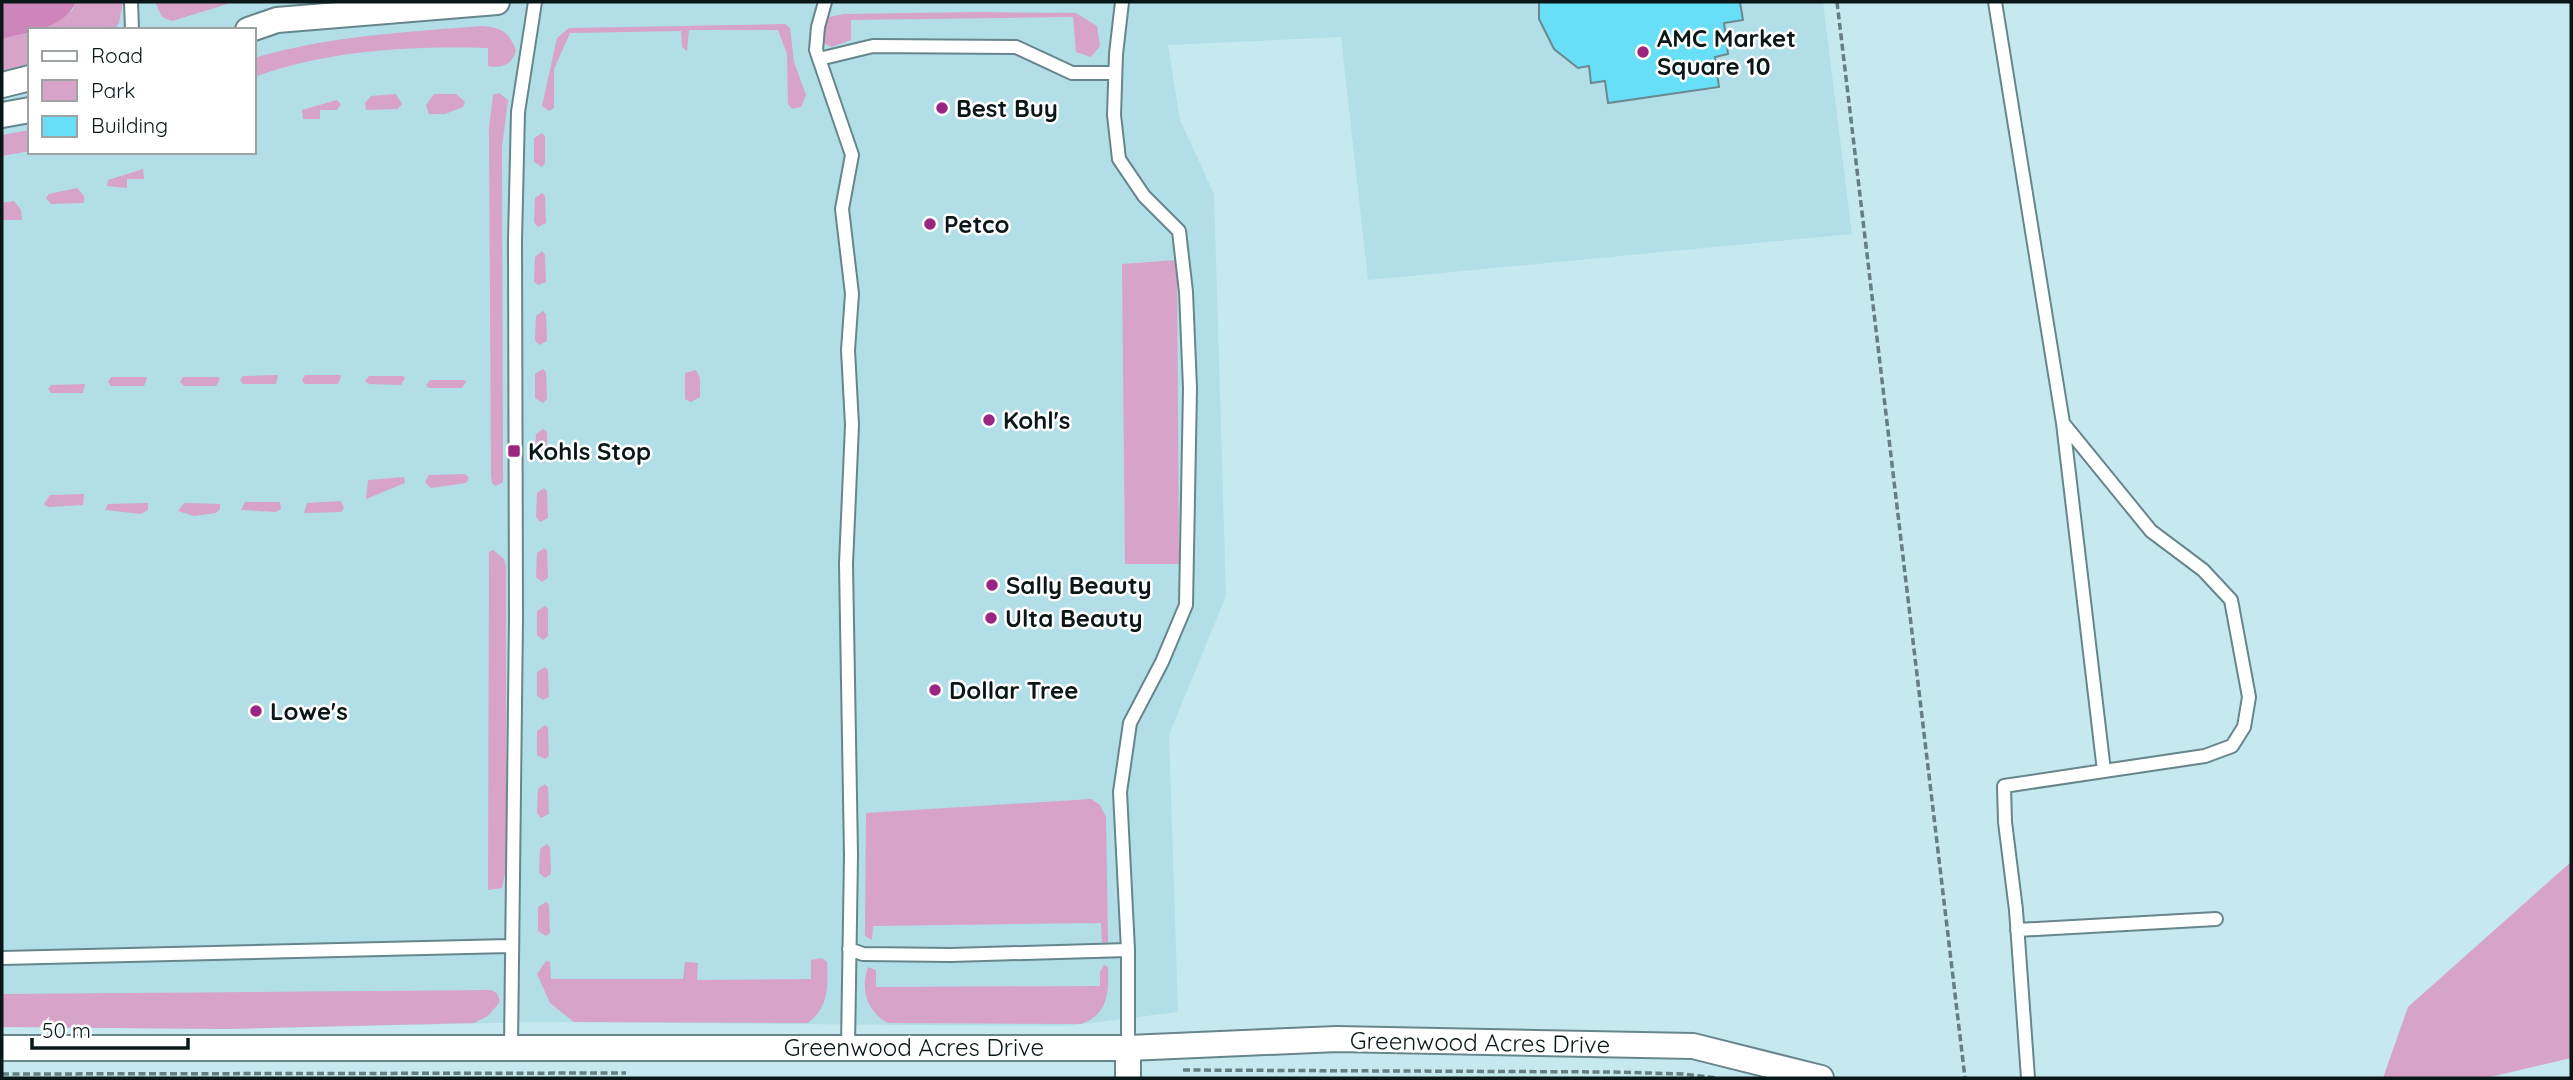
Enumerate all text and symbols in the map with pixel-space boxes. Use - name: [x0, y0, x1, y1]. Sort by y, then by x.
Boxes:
- place label: AMC Market Square 10: [1657, 23, 1796, 81]
- legend: [28, 28, 256, 154]
- text: Road: [91, 42, 143, 68]
- marker: AMC Market Square 10: [1635, 44, 1651, 60]
- text: Park: [91, 77, 135, 103]
- place label: Best Buy: [956, 93, 1058, 123]
- marker: Best Buy: [934, 100, 950, 116]
- text: Building: [91, 112, 168, 138]
- place label: Petco: [944, 209, 1010, 239]
- marker: Petco: [922, 216, 938, 232]
- place label: Kohl's: [1003, 405, 1070, 435]
- marker: Kohl's: [981, 412, 997, 428]
- place label: Kohls Stop: [528, 436, 651, 466]
- marker: Kohls Stop: [506, 443, 522, 459]
- place label: Sally Beauty: [1006, 570, 1152, 600]
- marker: Sally Beauty: [984, 577, 1000, 593]
- place label: Ulta Beauty: [1005, 603, 1143, 633]
- marker: Ulta Beauty: [983, 610, 999, 626]
- place label: Dollar Tree: [949, 675, 1078, 705]
- marker: Dollar Tree: [927, 682, 943, 698]
- place label: Lowe's: [270, 696, 348, 726]
- marker: Lowe's: [248, 703, 264, 719]
- scale bar: [32, 1006, 187, 1050]
- text: 50 m: [42, 1017, 91, 1043]
- street label: Greenwood Acres Drive: [1350, 1025, 1610, 1059]
- street label: Greenwood Acres Drive: [784, 1032, 1044, 1062]

